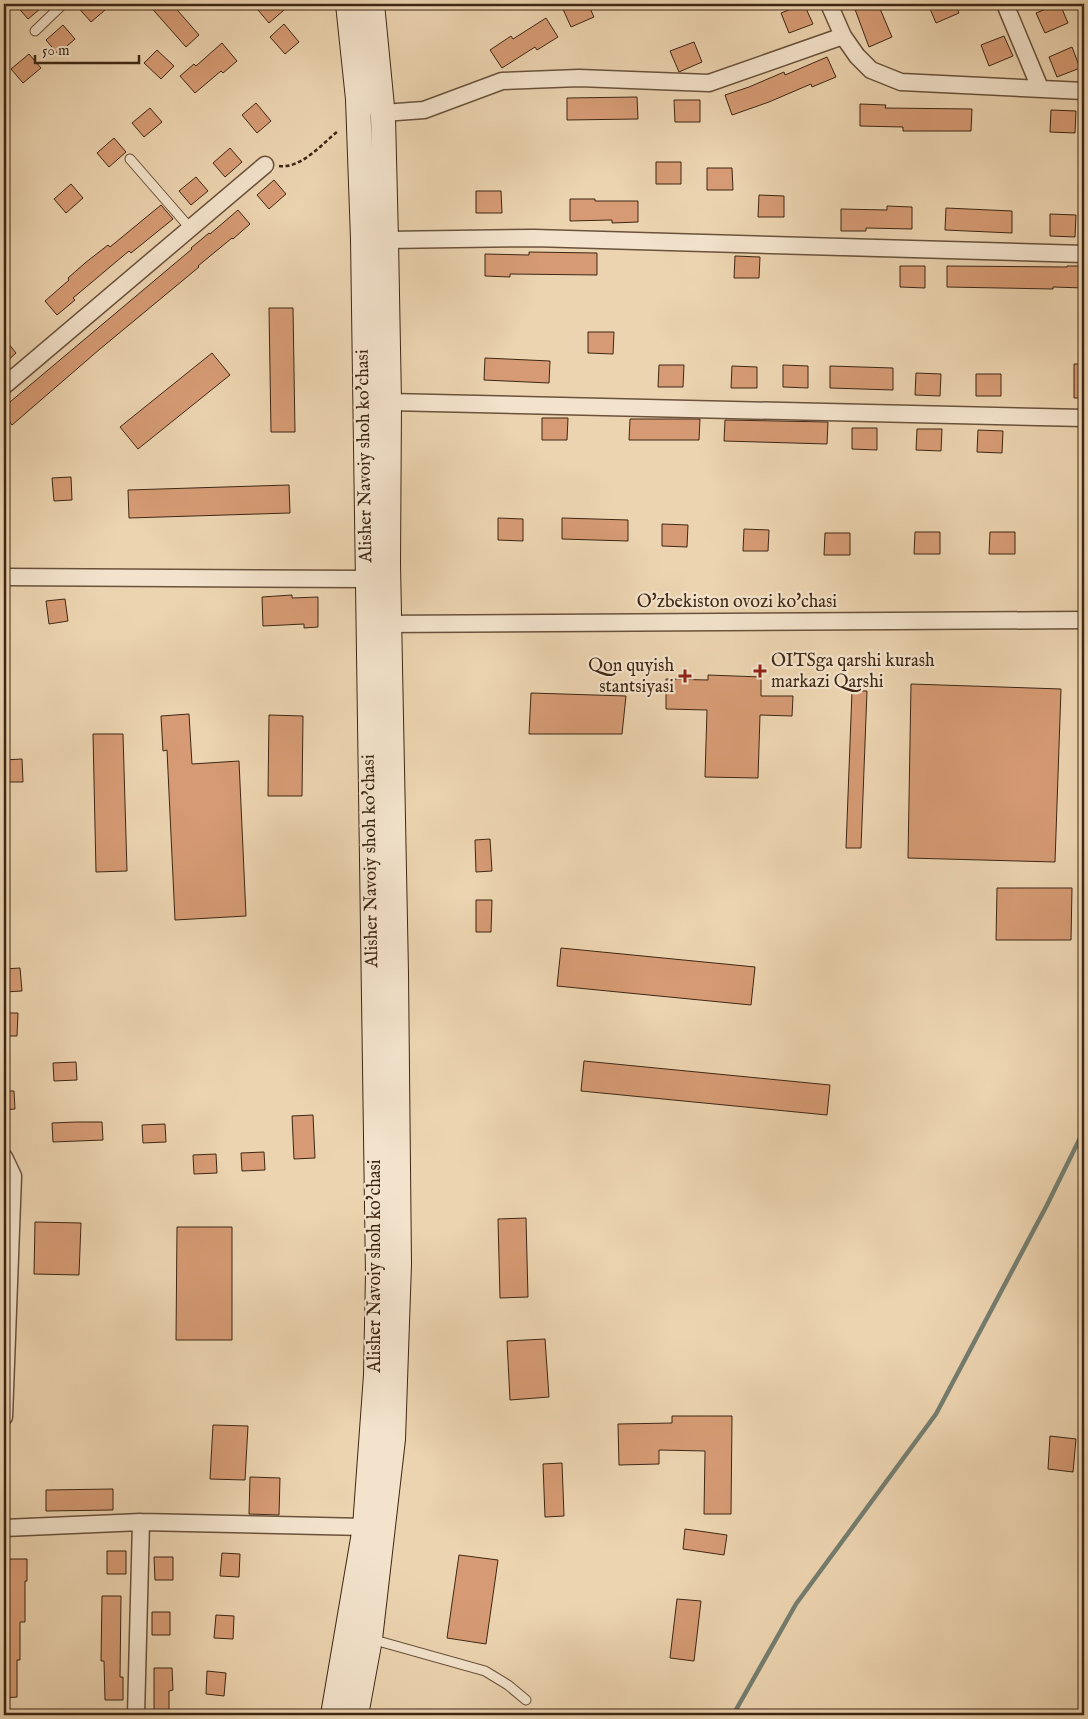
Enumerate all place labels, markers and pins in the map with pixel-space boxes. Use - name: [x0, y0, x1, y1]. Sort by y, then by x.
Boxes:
- place label: OITSga qarshi kurash markazi Qarshi: [771, 650, 935, 694]
- place label: Qon quyish stantsiyasi: [588, 655, 674, 699]
- marker: OITSga qarshi kurash markazi Qarshi: [753, 664, 767, 678]
- marker: Qon quyish stantsiyasi: [678, 669, 692, 683]

